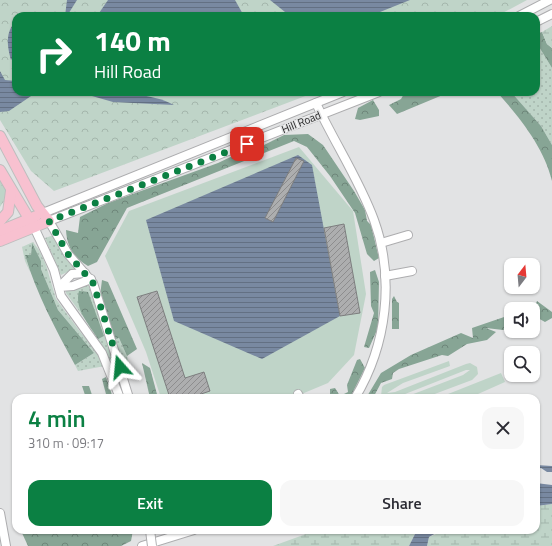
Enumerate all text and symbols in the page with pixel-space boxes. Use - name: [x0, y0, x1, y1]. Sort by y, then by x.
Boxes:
- text: 140 m: [94, 19, 171, 62]
- icon: right: [28, 28, 80, 80]
- text: Hill Road: [94, 58, 161, 85]
- street label: Hill Road: [279, 107, 323, 137]
- pin: [230, 127, 264, 161]
- icon: arrive: [236, 133, 258, 155]
- north arrow: [504, 258, 540, 294]
- map controls: [504, 258, 540, 382]
- button: sound: [504, 302, 540, 338]
- position arrow: [99, 346, 141, 388]
- button: search: [504, 346, 540, 382]
- text: 4 min: [28, 400, 86, 436]
- button: close: [482, 407, 524, 449]
- text: 310 m · 09:17: [28, 433, 104, 453]
- button: Exit: [28, 480, 272, 526]
- button: Share: [280, 480, 524, 526]

